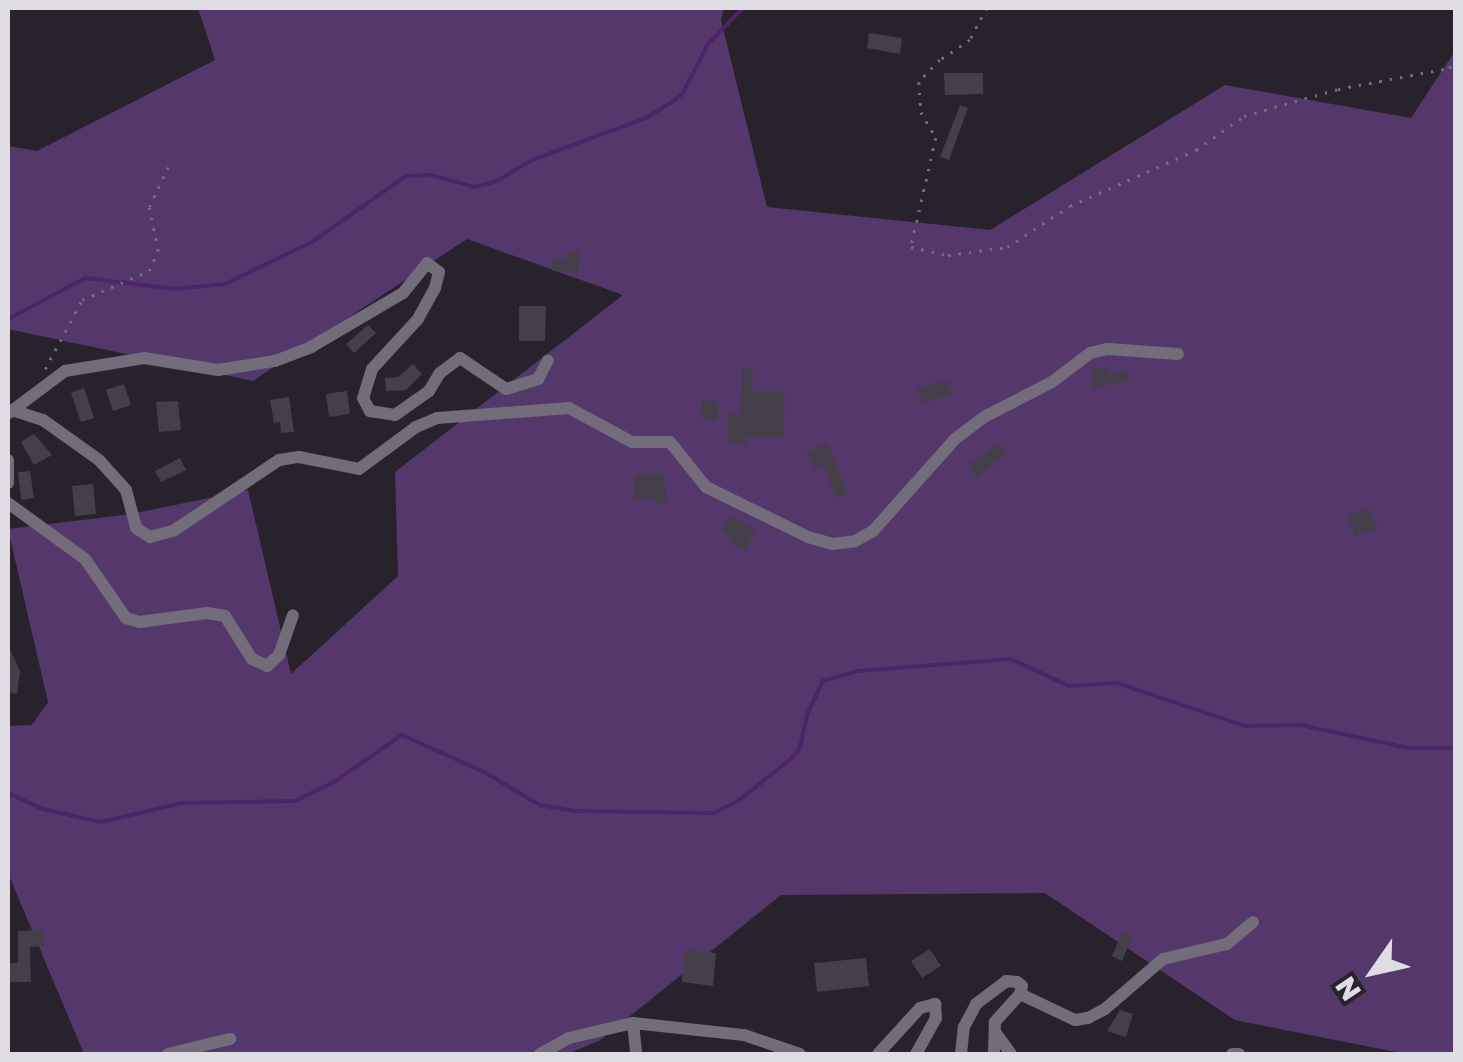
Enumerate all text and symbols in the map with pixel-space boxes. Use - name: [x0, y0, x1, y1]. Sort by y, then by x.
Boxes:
- north arrow: [1323, 922, 1423, 1022]
- text: N: [1328, 971, 1367, 1007]

